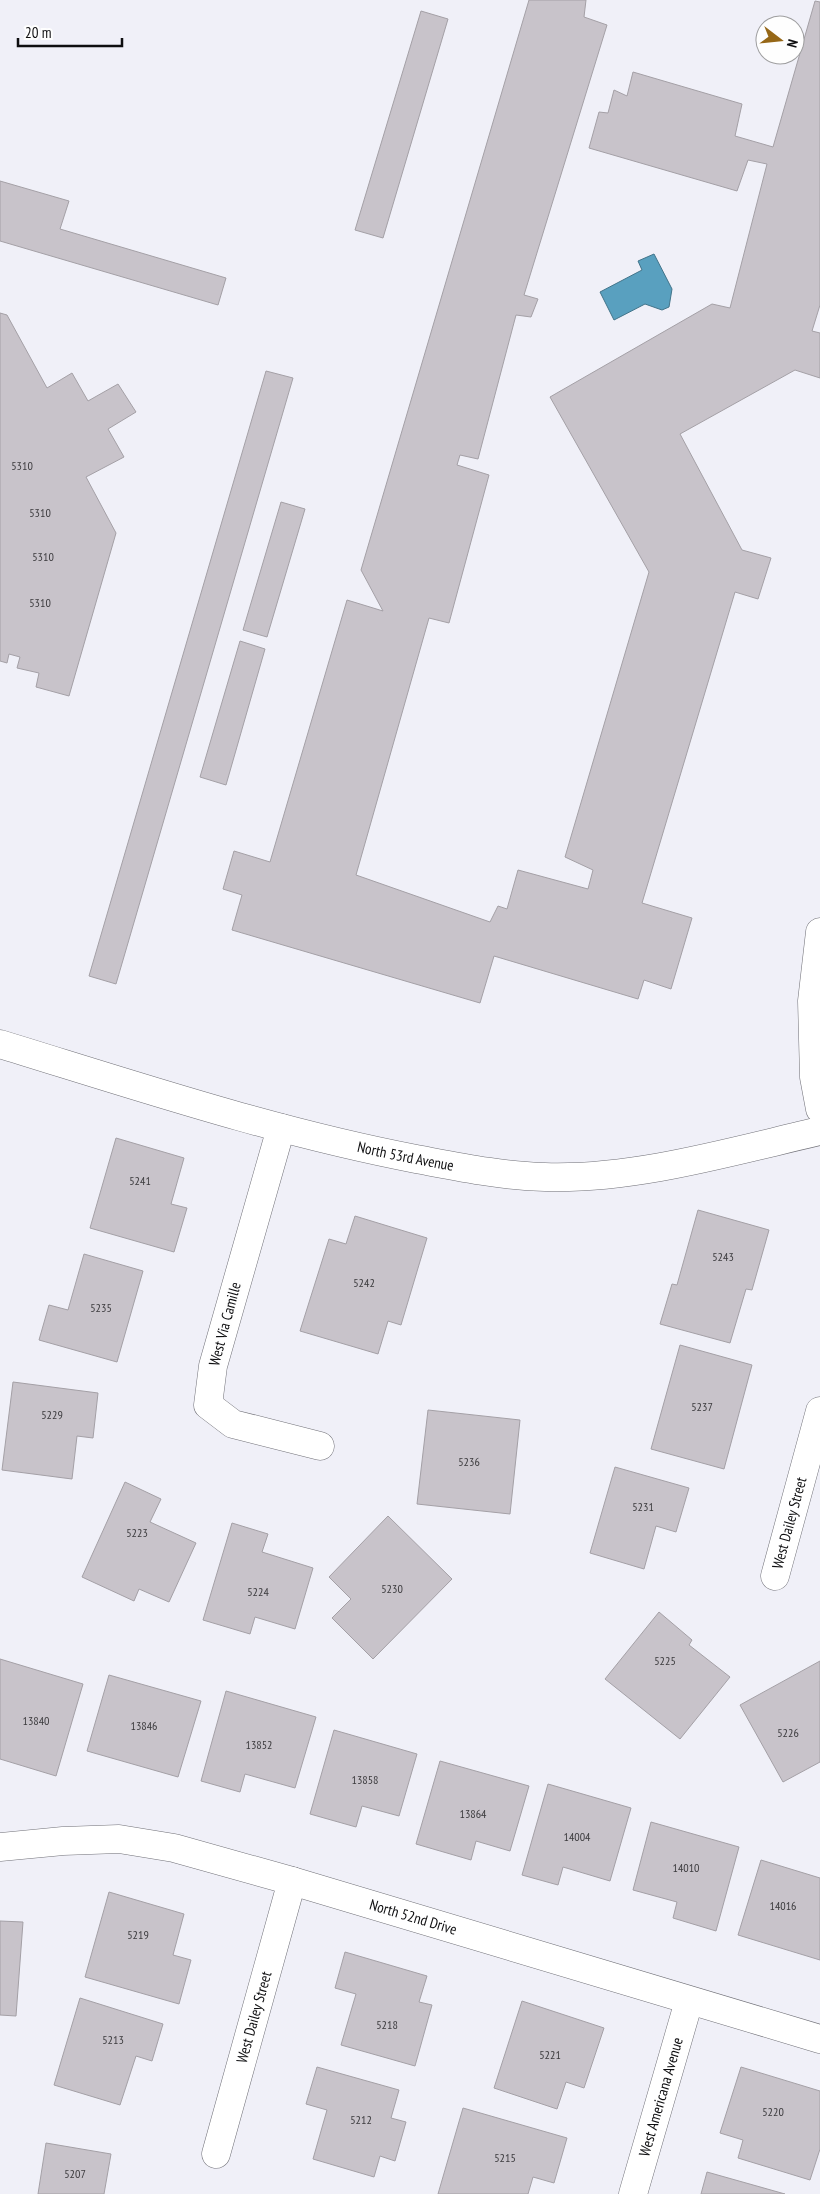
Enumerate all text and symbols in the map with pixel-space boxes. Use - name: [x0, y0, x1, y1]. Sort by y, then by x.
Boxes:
- scale bar: [18, 15, 121, 47]
- north arrow: [755, 15, 805, 65]
- text: 20 m: [25, 23, 51, 42]
- text: N: [783, 37, 802, 50]
- house number: 5310: [11, 458, 33, 473]
- house number: 5310: [29, 505, 51, 520]
- house number: 5310: [32, 549, 54, 564]
- house number: 5310: [29, 595, 51, 610]
- street label: North 53rd Avenue: [356, 1137, 455, 1175]
- house number: 5241: [129, 1173, 151, 1188]
- house number: 5243: [712, 1249, 734, 1264]
- house number: 5242: [353, 1275, 375, 1290]
- street label: West Via Camille: [204, 1280, 245, 1368]
- house number: 5235: [90, 1300, 112, 1315]
- house number: 5237: [691, 1399, 713, 1414]
- house number: 5229: [41, 1407, 63, 1422]
- house number: 5236: [458, 1454, 480, 1469]
- street label: West Dailey Street: [767, 1475, 811, 1571]
- house number: 5231: [632, 1499, 654, 1514]
- house number: 5223: [126, 1525, 148, 1540]
- house number: 5230: [381, 1581, 403, 1596]
- house number: 5224: [247, 1584, 269, 1599]
- house number: 5225: [654, 1653, 676, 1668]
- house number: 13840: [22, 1713, 50, 1728]
- house number: 13846: [130, 1718, 158, 1733]
- house number: 5226: [777, 1725, 799, 1740]
- house number: 13852: [245, 1737, 273, 1752]
- house number: 13858: [351, 1772, 379, 1787]
- house number: 13864: [459, 1806, 487, 1821]
- house number: 14004: [563, 1829, 591, 1844]
- house number: 14010: [672, 1860, 700, 1875]
- street label: North 52nd Drive: [367, 1895, 459, 1939]
- house number: 14016: [769, 1898, 797, 1913]
- house number: 5219: [127, 1927, 149, 1942]
- street label: West Dailey Street: [232, 1969, 275, 2065]
- house number: 5218: [376, 2017, 398, 2032]
- house number: 5213: [102, 2032, 124, 2047]
- street label: West Americana Avenue: [634, 2035, 687, 2159]
- house number: 5221: [539, 2047, 561, 2062]
- house number: 5220: [762, 2104, 784, 2119]
- house number: 5212: [350, 2112, 372, 2127]
- house number: 5215: [494, 2150, 516, 2165]
- house number: 5207: [64, 2166, 86, 2181]

